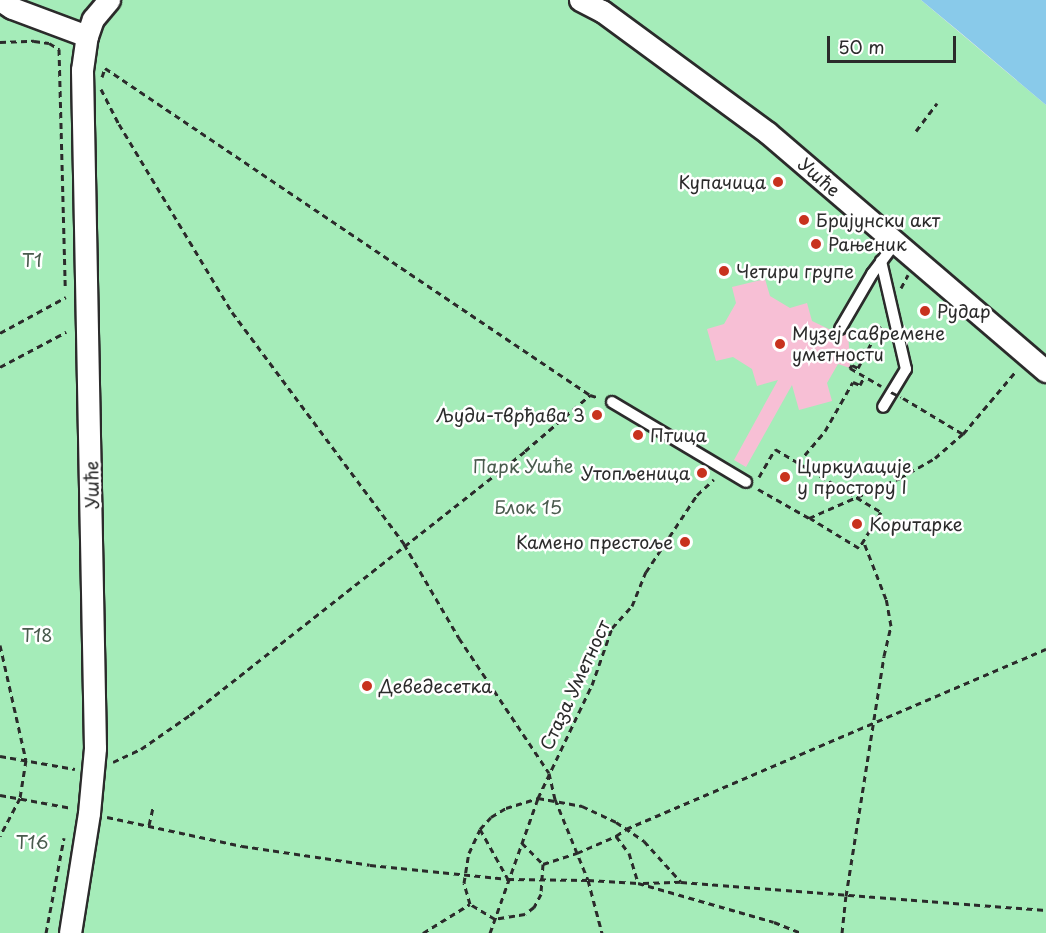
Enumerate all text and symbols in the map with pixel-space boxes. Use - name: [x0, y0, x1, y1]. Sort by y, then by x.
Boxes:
- scale bar: [830, 24, 959, 62]
- text: 50 m: [838, 33, 885, 60]
- street label: Ушће: [794, 153, 844, 201]
- place label: Купачица: [679, 171, 766, 193]
- marker: Купачица: [771, 175, 785, 189]
- place label: Бријунски акт: [816, 209, 942, 231]
- marker: Бријунски акт: [797, 213, 811, 227]
- place label: Рањеник: [828, 233, 907, 255]
- marker: Рањеник: [809, 237, 823, 251]
- park label: Т1: [22, 249, 42, 271]
- place label: Четири групе: [736, 260, 855, 282]
- marker: Четири групе: [717, 264, 731, 278]
- place label: Рудар: [937, 300, 991, 322]
- marker: Рудар: [918, 304, 932, 318]
- place label: Музеј савремене уметности: [792, 323, 946, 366]
- marker: Музеј савремене уметности: [773, 337, 787, 351]
- place label: Људи-тврђава 3: [435, 404, 585, 426]
- marker: Људи-тврђава 3: [590, 408, 604, 422]
- place label: Птица: [650, 424, 707, 446]
- marker: Птица: [631, 428, 645, 442]
- park label: Парк Ушће: [473, 455, 573, 477]
- place label: Циркулације у простору I: [797, 456, 912, 498]
- street label: Ушће: [81, 461, 103, 509]
- place label: Утопљеница: [581, 462, 690, 484]
- marker: Утопљеница: [695, 466, 709, 480]
- marker: Циркулације у простору I: [778, 470, 792, 484]
- park label: Блок 15: [494, 496, 562, 518]
- place label: Коритарке: [869, 513, 962, 535]
- marker: Коритарке: [850, 517, 864, 531]
- place label: Камено престоље: [515, 531, 673, 553]
- marker: Камено престоље: [678, 535, 692, 549]
- street label: Стаза Уметност: [535, 616, 615, 754]
- park label: Т18: [21, 624, 53, 646]
- place label: Деведесетка: [379, 675, 492, 697]
- marker: Деведесетка: [360, 679, 374, 693]
- park label: Т16: [16, 831, 48, 853]

